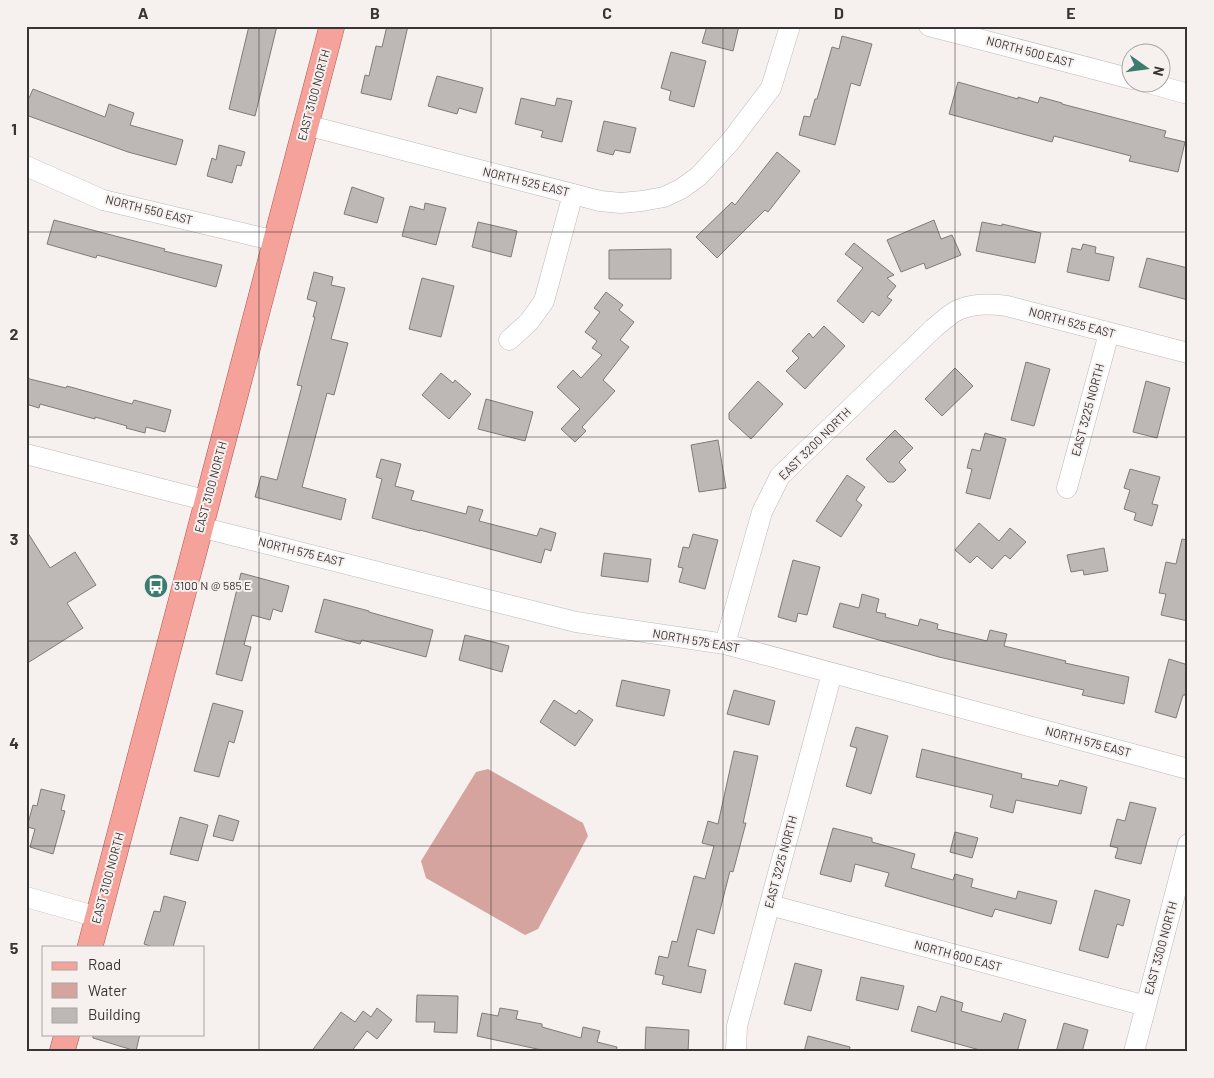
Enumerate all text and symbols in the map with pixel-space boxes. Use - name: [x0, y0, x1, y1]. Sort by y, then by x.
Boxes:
- text: A: [138, 3, 149, 22]
- text: B: [370, 3, 380, 22]
- text: C: [602, 3, 612, 22]
- text: D: [834, 3, 844, 22]
- text: E: [1066, 3, 1076, 22]
- street label: NORTH 500 EAST: [985, 33, 1076, 69]
- north arrow: [1122, 42, 1172, 92]
- street label: EAST 3100 NORTH: [294, 48, 332, 142]
- text: N: [1150, 65, 1168, 78]
- text: 1: [11, 119, 17, 138]
- street label: NORTH 525 EAST: [481, 163, 571, 199]
- street label: NORTH 550 EAST: [104, 191, 194, 227]
- street label: NORTH 525 EAST: [1028, 304, 1117, 340]
- text: 2: [10, 324, 19, 343]
- street label: EAST 3225 NORTH: [1068, 362, 1106, 458]
- street label: EAST 3200 NORTH: [775, 404, 853, 482]
- street label: EAST 3100 NORTH: [191, 440, 229, 534]
- text: 3: [10, 529, 18, 548]
- street label: NORTH 575 EAST: [257, 534, 346, 569]
- bus stop icon: 3100 N @ 585 E: [143, 573, 169, 599]
- place label: 3100 N @ 585 E: [174, 578, 251, 592]
- street label: NORTH 575 EAST: [652, 625, 741, 655]
- street label: NORTH 575 EAST: [1044, 723, 1133, 759]
- text: 4: [9, 733, 19, 752]
- street label: EAST 3225 NORTH: [761, 814, 799, 910]
- street label: EAST 3100 NORTH: [88, 831, 126, 925]
- street label: EAST 3300 NORTH: [1141, 900, 1179, 996]
- street label: NORTH 600 EAST: [913, 937, 1004, 973]
- text: 5: [10, 938, 19, 957]
- legend: [42, 946, 205, 1036]
- text: Road: [88, 955, 121, 973]
- text: Water: [88, 981, 127, 999]
- text: Building: [88, 1005, 141, 1023]

